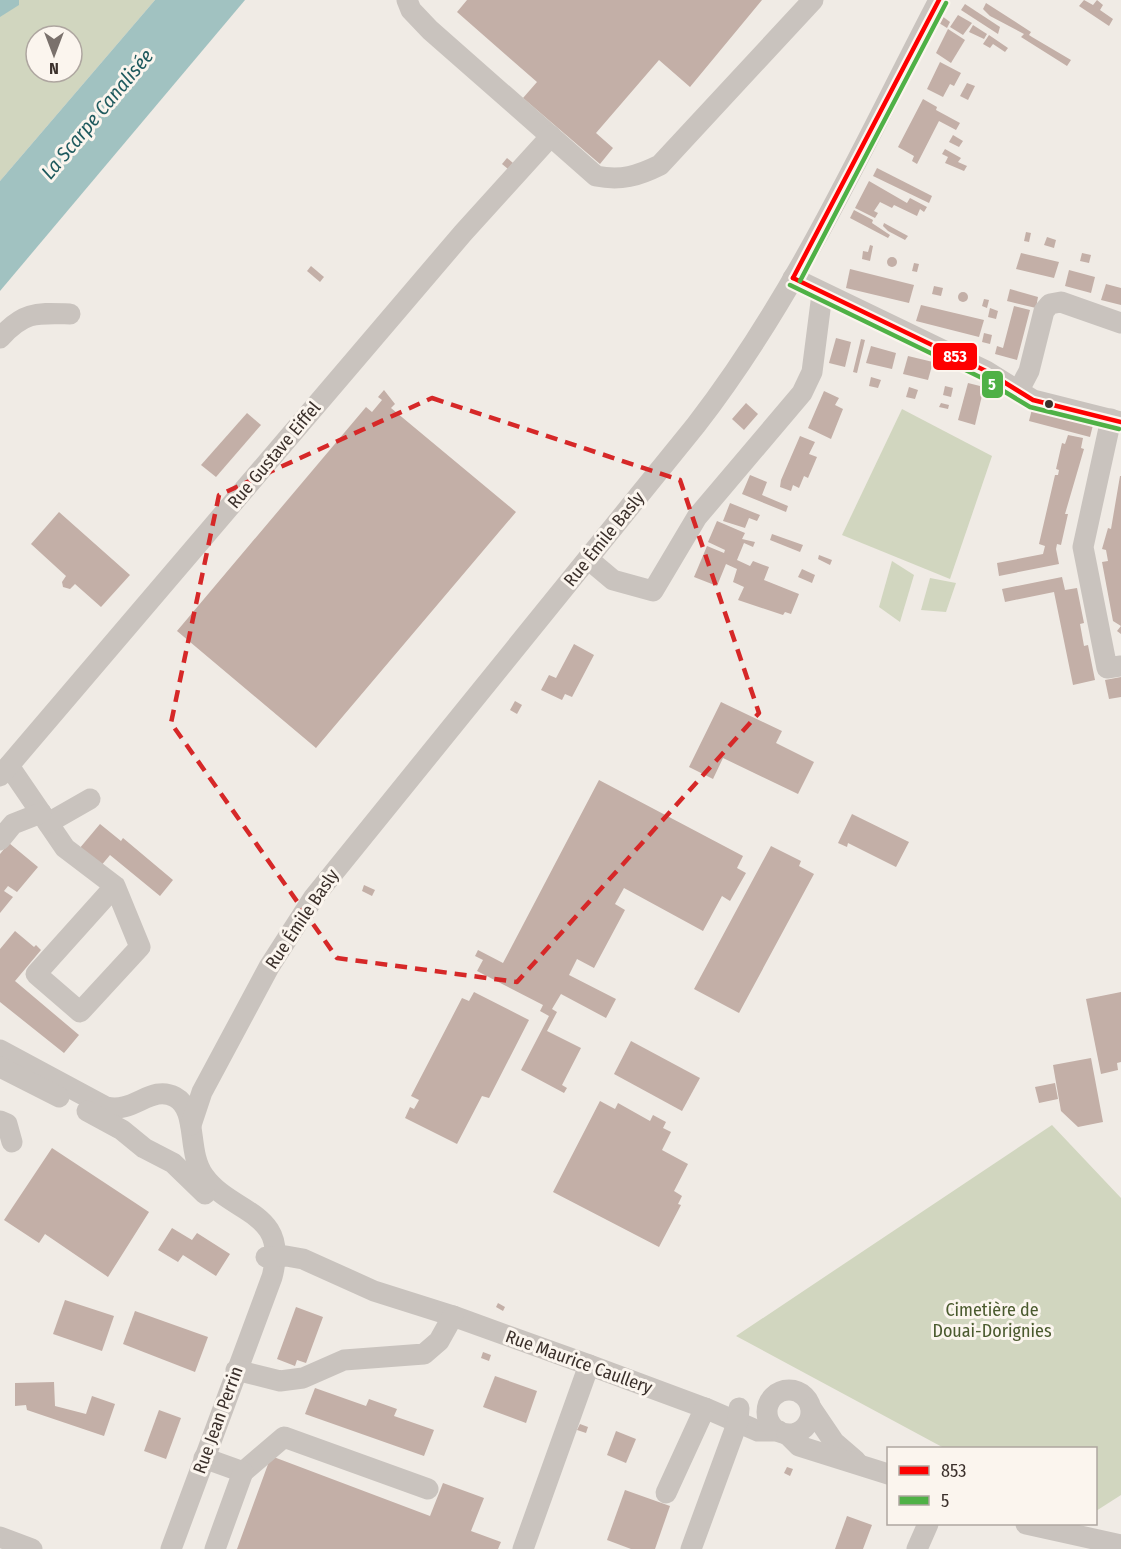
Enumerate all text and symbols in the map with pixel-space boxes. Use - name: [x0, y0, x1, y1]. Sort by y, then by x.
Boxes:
- north arrow: [24, 24, 84, 84]
- water label: La Scarpe Canalisée: [36, 44, 158, 184]
- text: N: [49, 59, 59, 78]
- line badge: 853: [932, 342, 978, 371]
- text: 853: [943, 347, 967, 366]
- line badge: 5: [981, 370, 1004, 399]
- text: 5: [988, 375, 996, 394]
- street label: Rue Gustave Eiffel: [223, 397, 325, 513]
- unlabelled marker: [1043, 398, 1055, 410]
- street label: Rue Émile Basly: [558, 487, 649, 591]
- street label: Rue Émile Basly: [260, 864, 343, 973]
- park label: Cimetière de Douai-Dorignies: [932, 1299, 1052, 1342]
- street label: Rue Maurice Caullery: [503, 1325, 655, 1399]
- street label: Rue Jean Perrin: [188, 1363, 248, 1477]
- legend: [887, 1447, 1097, 1525]
- text: 853: [941, 1460, 966, 1482]
- text: 5: [941, 1490, 949, 1512]

